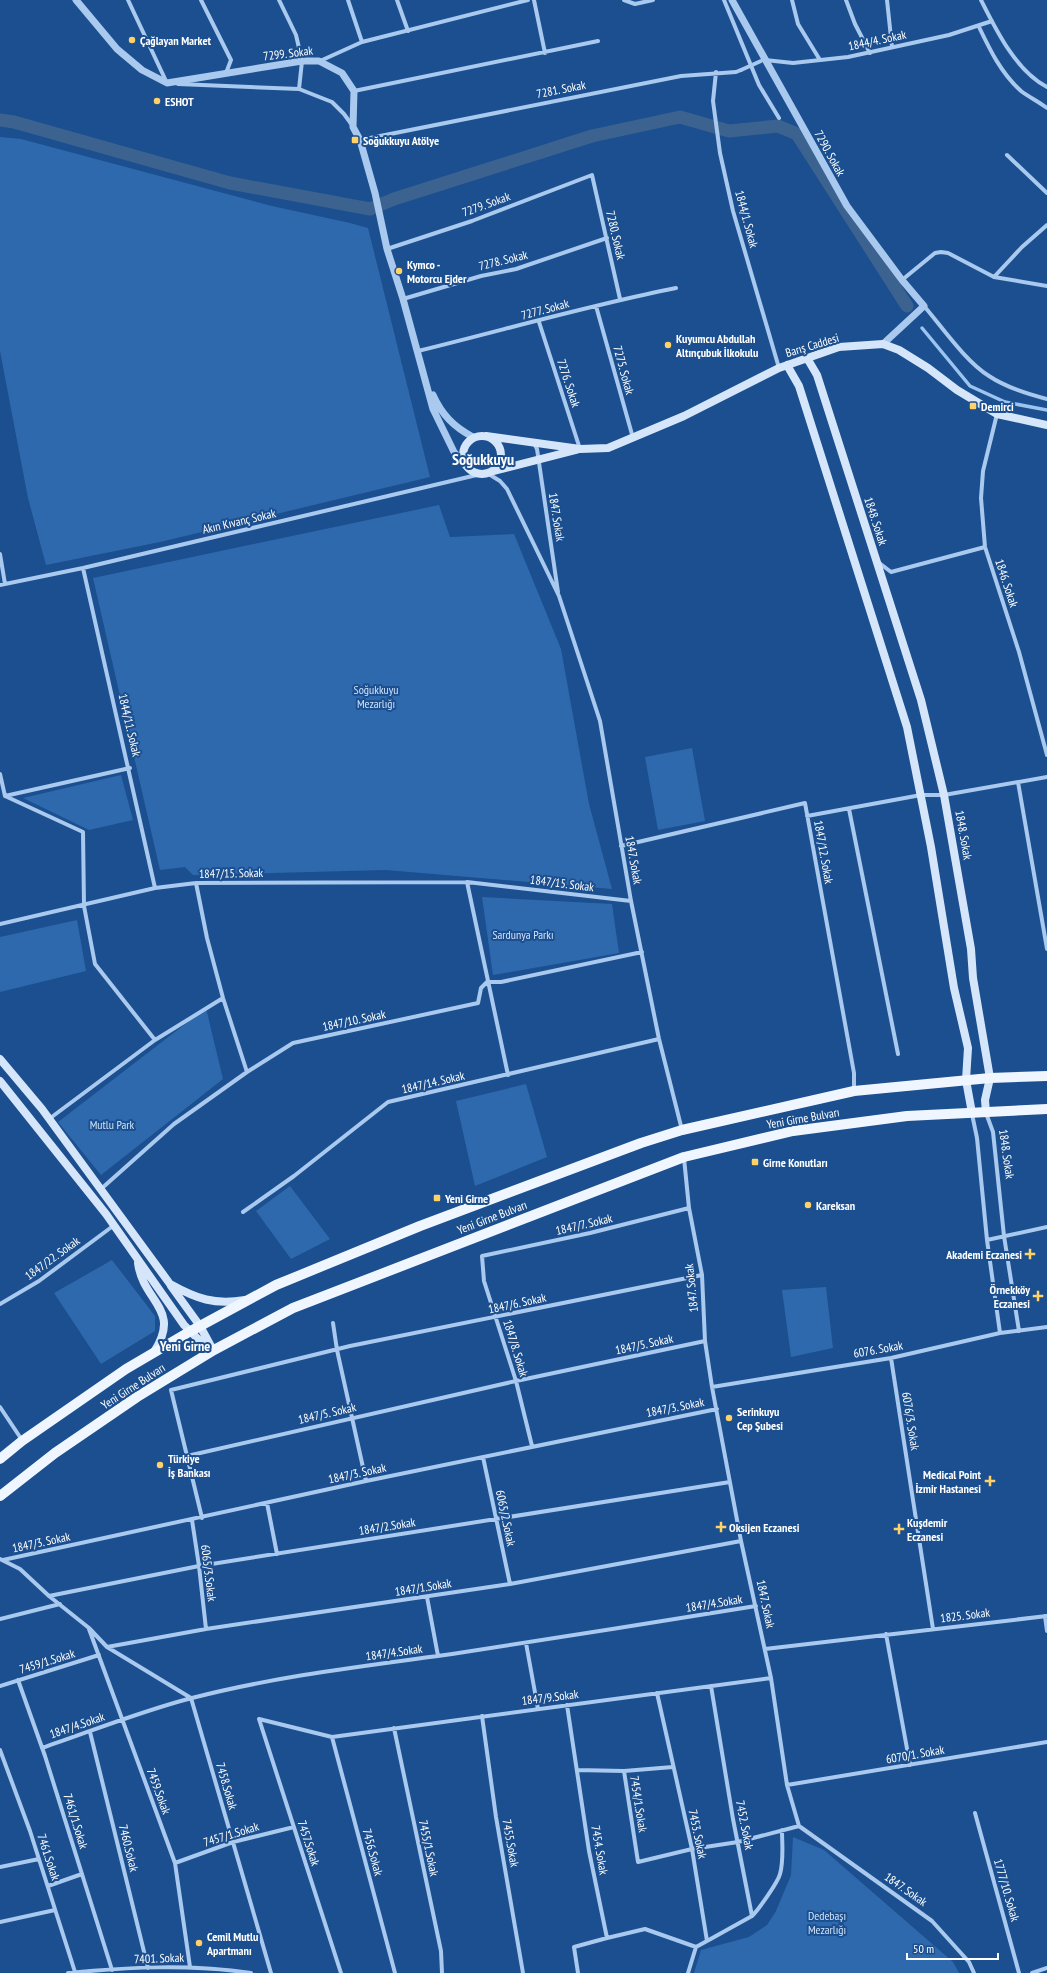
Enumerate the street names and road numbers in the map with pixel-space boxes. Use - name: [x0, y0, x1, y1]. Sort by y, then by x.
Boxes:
- street label: 1844/4. Sokak: [847, 26, 908, 53]
- street label: 7299. Sokak: [262, 42, 314, 63]
- street label: 7281. Sokak: [535, 77, 587, 101]
- street label: 7290. Sokak: [811, 128, 849, 179]
- street label: 7279. Sokak: [460, 188, 512, 220]
- street label: 1844/1. Sokak: [732, 189, 762, 250]
- street label: 7280. Sokak: [603, 209, 629, 261]
- street label: 7278. Sokak: [477, 247, 529, 273]
- street label: 7277. Sokak: [519, 295, 571, 323]
- street label: Barış Caddesi: [783, 330, 841, 360]
- street label: 7275. Sokak: [610, 344, 638, 396]
- street label: 7276. Sokak: [554, 357, 584, 409]
- street label: 1847. Sokak: [546, 492, 568, 543]
- street label: 1848. Sokak: [861, 495, 891, 547]
- street label: Akın Kıvanç Sokak: [201, 505, 278, 537]
- street label: 1846. Sokak: [992, 557, 1022, 609]
- street label: 1844/11. Sokak: [115, 692, 145, 758]
- street label: 1848. Sokak: [952, 809, 976, 861]
- street label: 1847/12. Sokak: [811, 819, 837, 885]
- street label: 1847. Sokak: [622, 835, 646, 886]
- street label: 1847/15. Sokak: [199, 865, 264, 881]
- street label: 1847/15. Sokak: [529, 872, 595, 894]
- street label: 1847/10. Sokak: [321, 1006, 387, 1034]
- street label: 1847/14. Sokak: [400, 1067, 466, 1097]
- street label: Yeni Girne Bulvarı: [765, 1104, 841, 1132]
- street label: 1848. Sokak: [996, 1128, 1018, 1180]
- street label: Yeni Girne Bulvarı: [455, 1197, 529, 1237]
- street label: 1847/7. Sokak: [554, 1210, 614, 1238]
- street label: 1847/22. Sokak: [22, 1233, 83, 1283]
- street label: 1847. Sokak: [681, 1263, 701, 1313]
- street label: 1847/6. Sokak: [487, 1289, 548, 1316]
- street label: 1847/8. Sokak: [500, 1318, 532, 1379]
- street label: 1847/5. Sokak: [614, 1330, 675, 1357]
- street label: 6076. Sokak: [852, 1337, 904, 1361]
- street label: Yeni Girne Bulvarı: [98, 1360, 168, 1412]
- street label: 6076/3. Sokak: [899, 1391, 923, 1452]
- street label: 1847/3. Sokak: [645, 1394, 706, 1420]
- street label: 1847/5. Sokak: [297, 1399, 358, 1427]
- street label: 1847/3. Sokak: [327, 1459, 388, 1486]
- street label: 6065/2.Sokak: [493, 1489, 519, 1548]
- street label: 1847/2.Sokak: [358, 1514, 417, 1538]
- street label: 1847/3. Sokak: [11, 1528, 72, 1555]
- street label: 6065/3.Sokak: [198, 1544, 220, 1603]
- street label: 1847/1.Sokak: [394, 1575, 453, 1599]
- street label: 1847. Sokak: [754, 1579, 778, 1630]
- street label: 1847/4.Sokak: [685, 1591, 744, 1615]
- street label: 1825. Sokak: [939, 1604, 991, 1625]
- street label: 1847/4.Sokak: [365, 1641, 424, 1663]
- street label: 7459/1.Sokak: [18, 1645, 77, 1677]
- street label: 1847/9.Sokak: [521, 1686, 580, 1708]
- street label: 1847/4.Sokak: [48, 1709, 107, 1741]
- street label: 6070/1. Sokak: [885, 1741, 946, 1766]
- street label: 7458.Sokak: [213, 1761, 241, 1812]
- street label: 7459.Sokak: [144, 1766, 174, 1817]
- street label: 7454/1.Sokak: [627, 1775, 651, 1834]
- street label: 7461/1.Sokak: [60, 1792, 92, 1851]
- street label: 7452. Sokak: [733, 1799, 757, 1851]
- street label: 7453. Sokak: [685, 1808, 711, 1860]
- street label: 7457/1.Sokak: [202, 1818, 261, 1850]
- street label: 7457.Sokak: [295, 1818, 324, 1868]
- street label: 7455.Sokak: [499, 1818, 523, 1868]
- street label: 7455/1.Sokak: [416, 1819, 442, 1878]
- street label: 7460.Sokak: [116, 1823, 142, 1874]
- street label: 7454. Sokak: [588, 1824, 612, 1876]
- street label: 7456.Sokak: [360, 1827, 387, 1878]
- street label: 7461.Sokak: [34, 1832, 64, 1883]
- street label: 1777/10. Sokak: [991, 1857, 1023, 1923]
- street label: 1847. Sokak: [882, 1869, 931, 1909]
- street label: 7401. Sokak: [134, 1950, 185, 1966]

